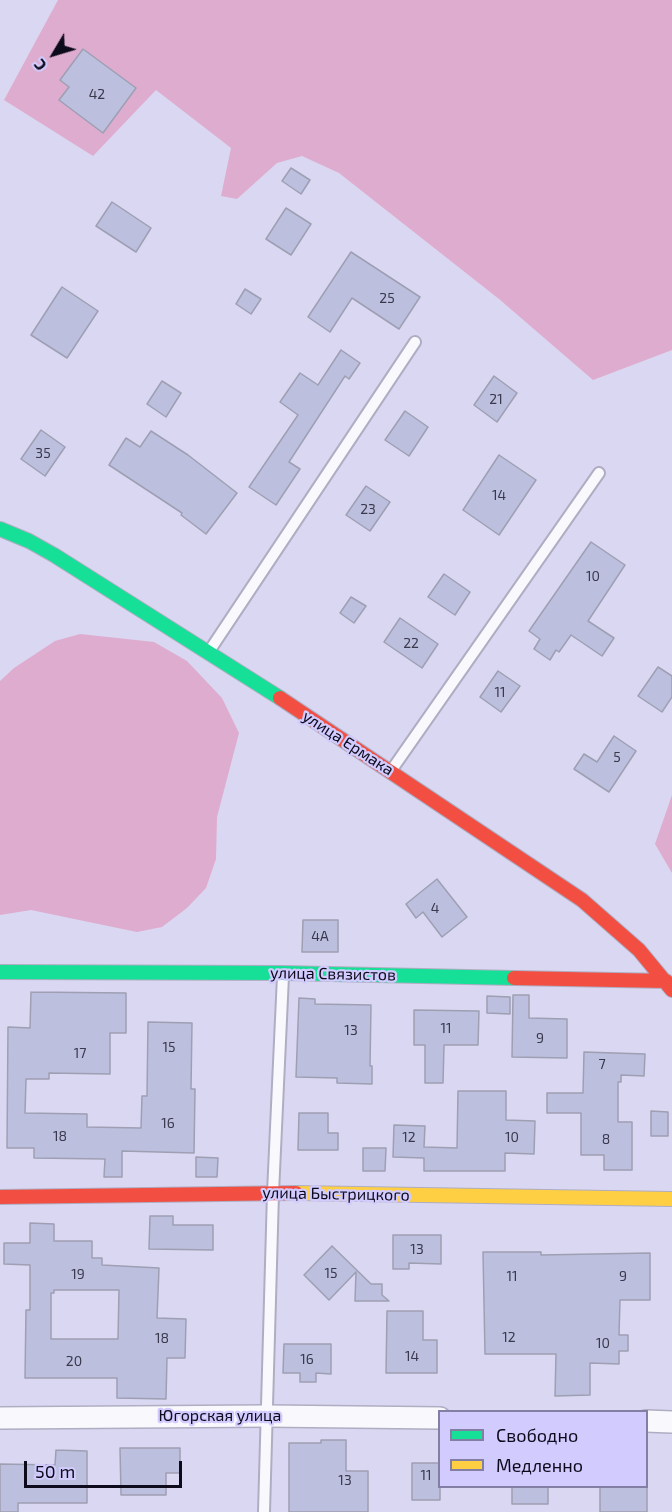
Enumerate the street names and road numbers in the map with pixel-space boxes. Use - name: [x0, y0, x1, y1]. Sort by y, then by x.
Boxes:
- street label: улица Ермака: [299, 706, 397, 780]
- street label: улица Связистов: [270, 963, 396, 985]
- street label: улица Быстрицкого: [262, 1183, 410, 1205]
- street label: Югорская улица: [159, 1406, 281, 1426]

